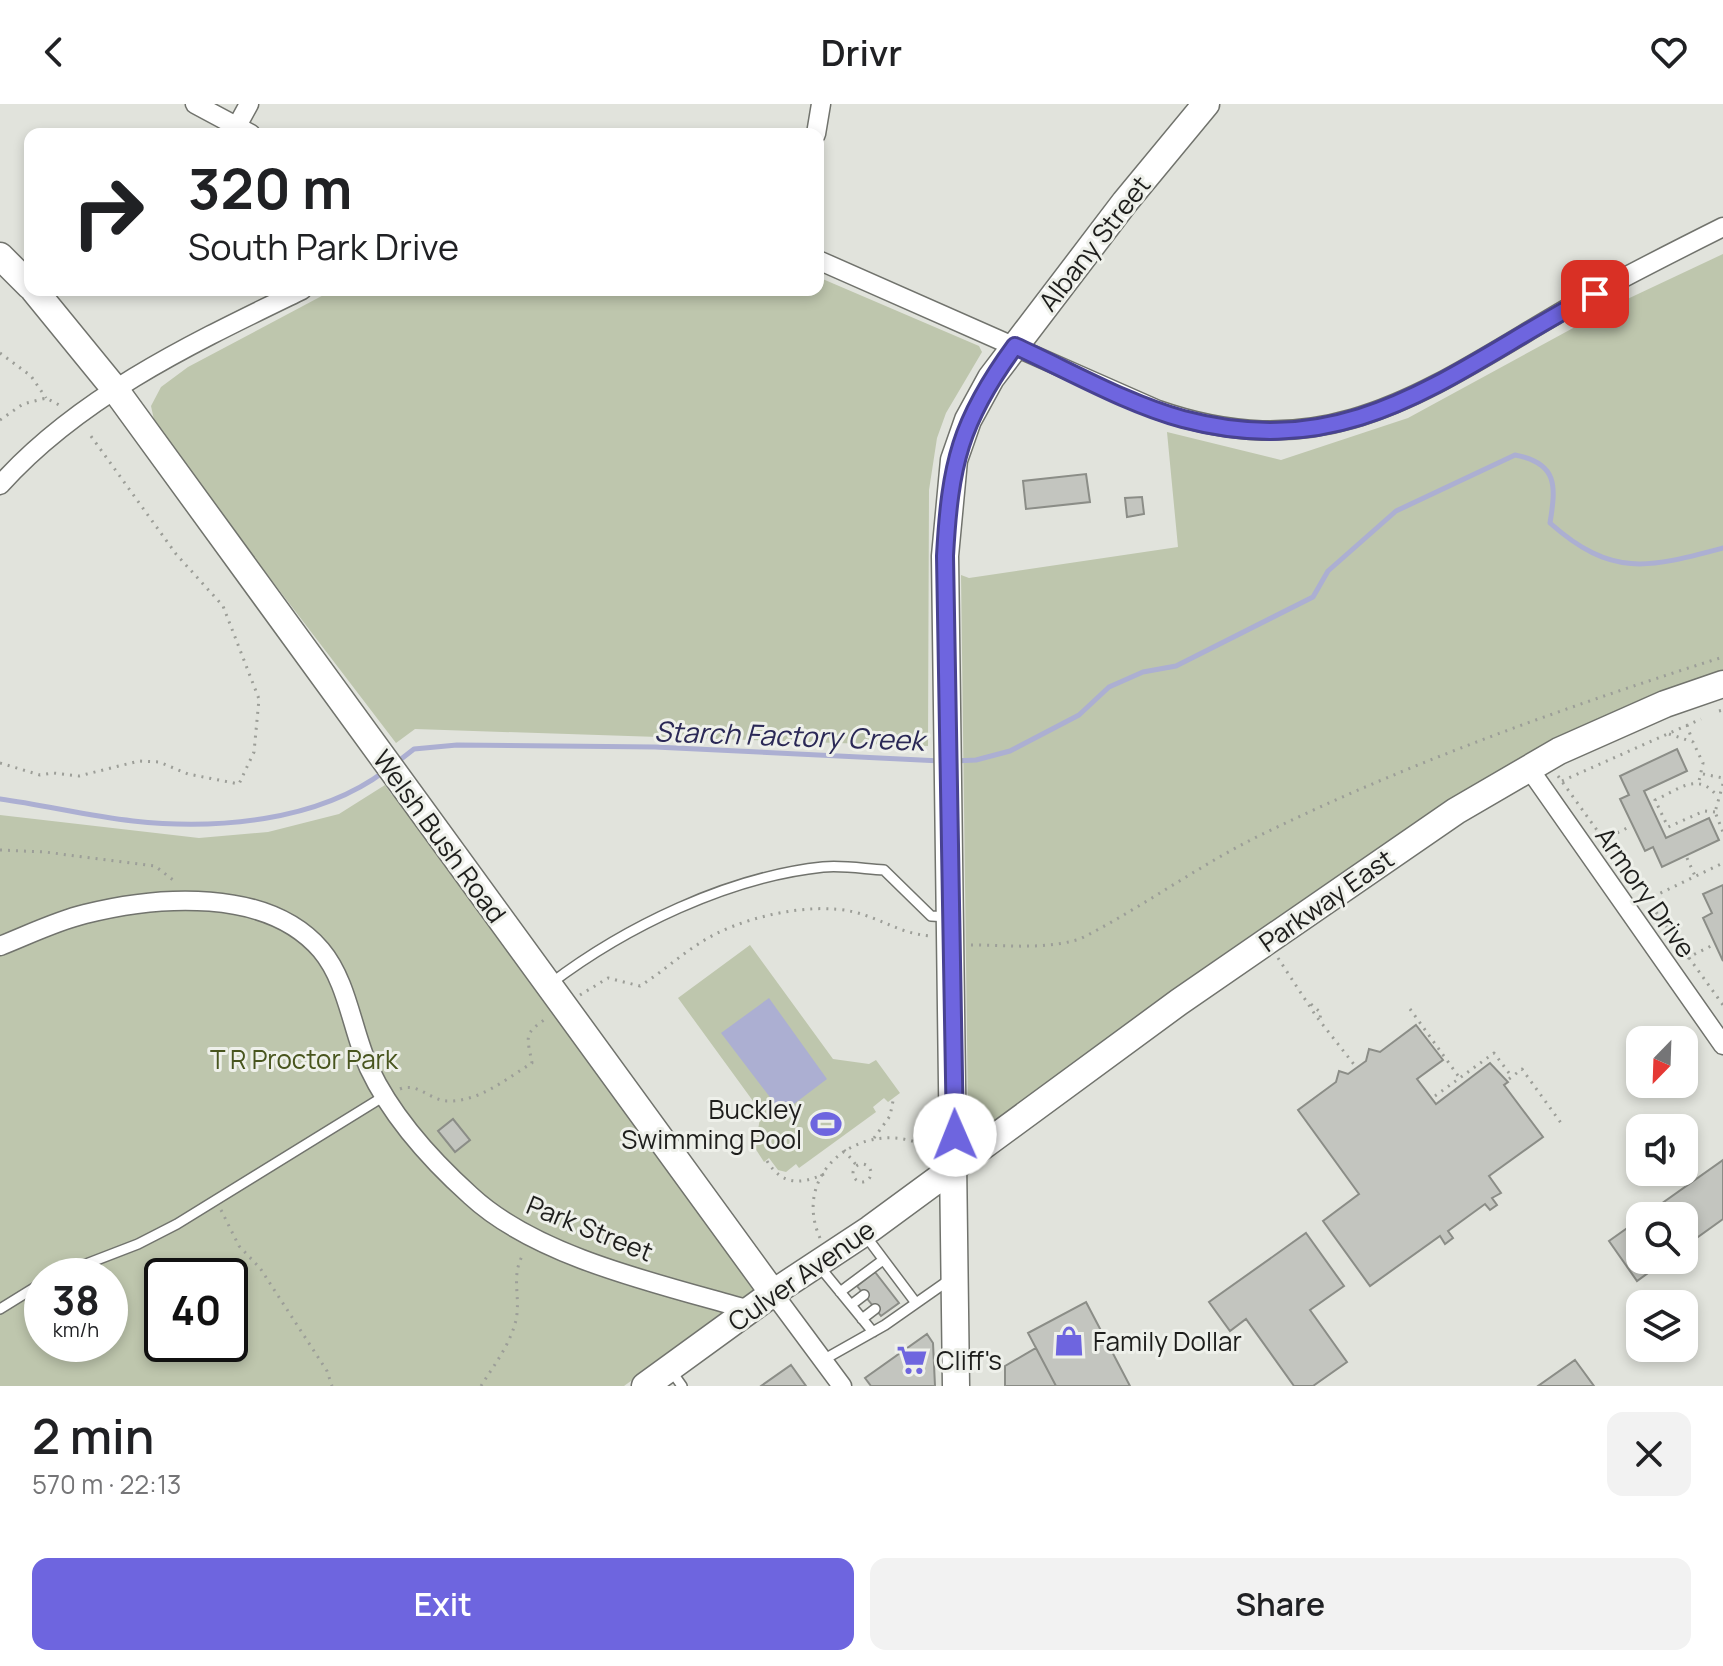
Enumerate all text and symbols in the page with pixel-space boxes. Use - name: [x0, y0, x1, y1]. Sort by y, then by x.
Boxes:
- text: Drivr: [821, 28, 902, 77]
- icon: back: [32, 30, 76, 74]
- icon: heart: [1647, 30, 1691, 74]
- text: 320 m: [188, 149, 352, 226]
- icon: right: [56, 160, 160, 264]
- street label: Albany Street: [1030, 168, 1158, 318]
- text: South Park Drive: [188, 222, 459, 271]
- pin: [1561, 260, 1629, 328]
- icon: arrive: [1573, 272, 1617, 316]
- water label: Starch Factory Creek: [653, 711, 929, 759]
- street label: Welsh Bush Road: [365, 742, 515, 930]
- street label: Armory Drive: [1588, 819, 1704, 965]
- street label: Parkway East: [1251, 840, 1401, 960]
- north arrow: [1626, 1026, 1698, 1098]
- map controls: [1626, 1026, 1698, 1362]
- park label: T R Proctor Park: [210, 1041, 399, 1077]
- place label: Buckley Swimming Pool: [621, 1091, 802, 1157]
- position arrow: [913, 1093, 997, 1177]
- sports icon: Buckley Swimming Pool: [809, 1107, 843, 1141]
- button: sound: [1626, 1114, 1698, 1186]
- street label: Park Street: [521, 1186, 659, 1270]
- button: search: [1626, 1202, 1698, 1274]
- street label: Culver Avenue: [720, 1211, 882, 1339]
- speed limit sign: 40: [144, 1258, 248, 1362]
- text: 38: [52, 1272, 100, 1327]
- button: layers: [1626, 1290, 1698, 1362]
- text: km/h: [53, 1316, 99, 1343]
- place label: Family Dollar: [1093, 1323, 1242, 1359]
- shop icon: Family Dollar: [1052, 1324, 1086, 1358]
- place label: Cliff's: [936, 1342, 1002, 1378]
- supermarket icon: Cliff's: [895, 1343, 929, 1377]
- text: 2 min: [32, 1403, 154, 1468]
- button: close: [1607, 1412, 1691, 1496]
- text: 570 m · 22:13: [32, 1466, 181, 1502]
- button: Exit: [32, 1558, 854, 1650]
- button: Share: [870, 1558, 1691, 1650]

